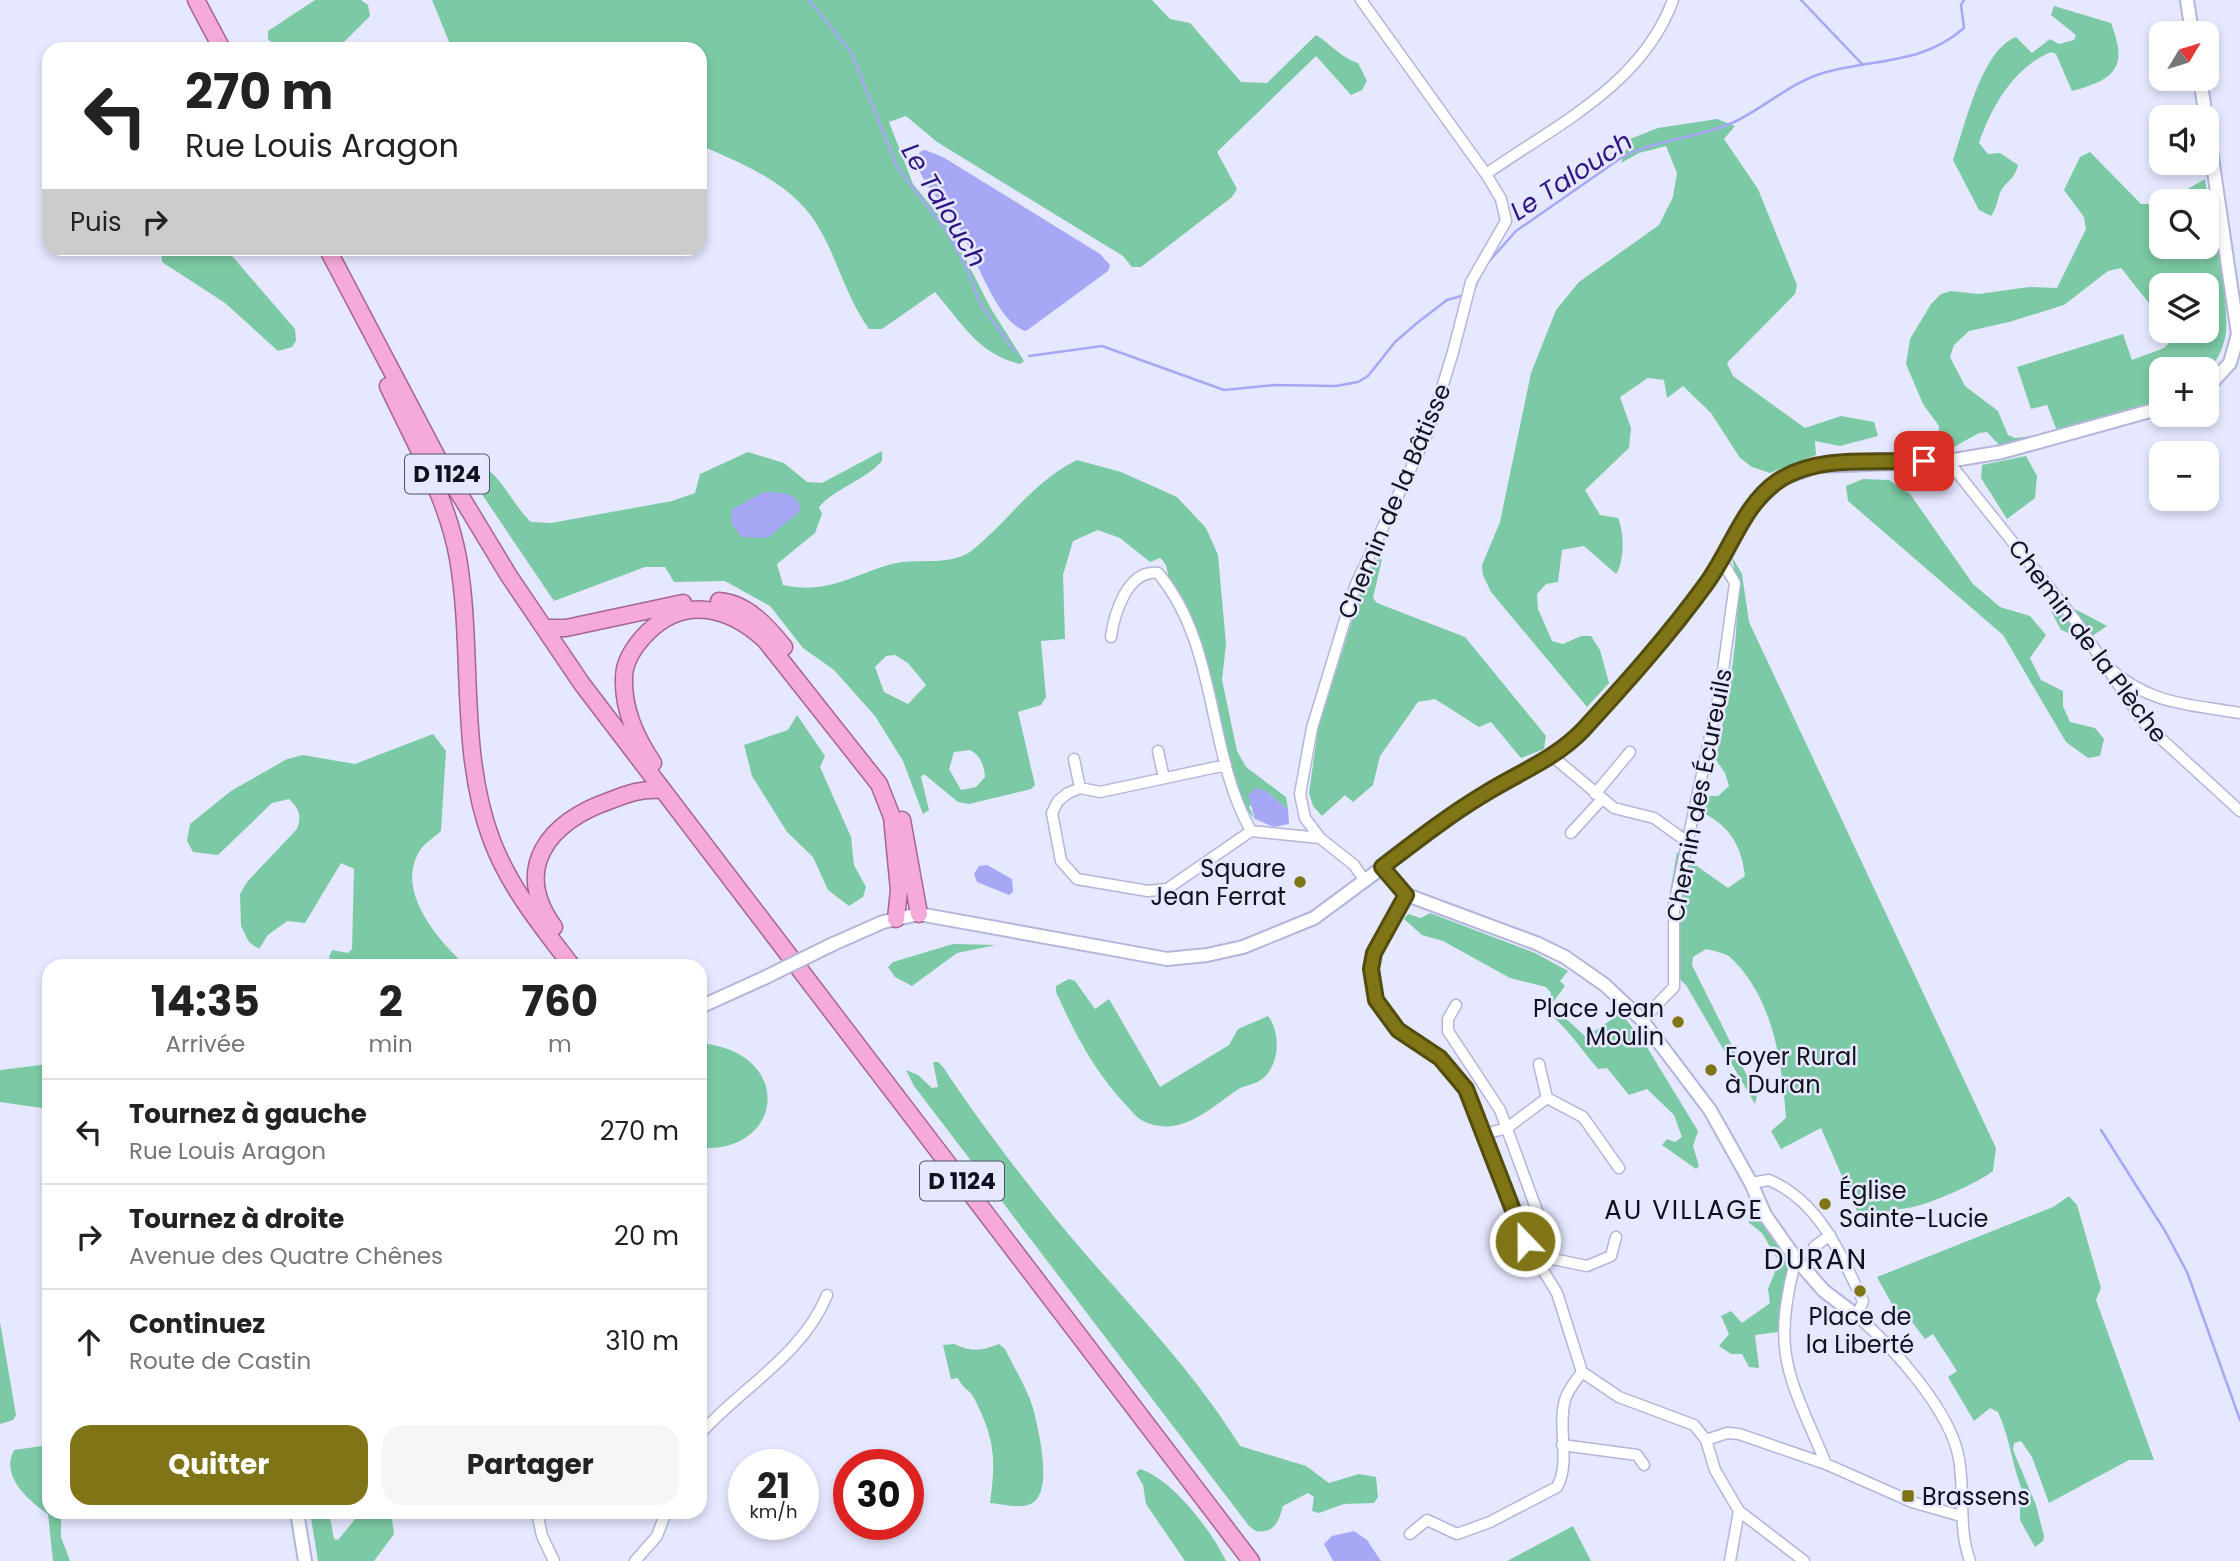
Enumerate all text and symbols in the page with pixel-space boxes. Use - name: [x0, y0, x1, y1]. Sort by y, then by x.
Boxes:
- north arrow: [2149, 21, 2219, 91]
- map controls: [2149, 21, 2219, 511]
- text: 270 m: [185, 58, 333, 126]
- icon: left: [70, 70, 161, 161]
- button: sound: [2149, 105, 2219, 175]
- text: Rue Louis Aragon: [185, 123, 459, 168]
- water label: Le Talouch: [1503, 123, 1639, 229]
- water label: Le Talouch: [893, 136, 995, 274]
- button: search: [2149, 189, 2219, 259]
- icon: right: [136, 203, 174, 241]
- text: Puis: [70, 204, 122, 240]
- button: layers: [2149, 273, 2219, 343]
- button: +: [2149, 357, 2219, 427]
- street label: Chemin de la Bâtisse: [1329, 378, 1459, 624]
- pin: [1894, 431, 1954, 491]
- button: −: [2149, 441, 2219, 511]
- icon: arrive: [1905, 442, 1943, 480]
- road number: D 1124: [405, 454, 489, 494]
- street label: Chemin de la Plèche: [2001, 533, 2175, 749]
- street label: Chemin des Écureuils: [1658, 666, 1740, 924]
- place label: Square Jean Ferrat: [1151, 852, 1286, 913]
- marker: Square Jean Ferrat: [1292, 874, 1308, 890]
- text: 14:35: [151, 972, 260, 1031]
- text: 2: [379, 972, 403, 1031]
- text: 760: [522, 972, 598, 1031]
- place label: Place Jean Moulin: [1533, 992, 1664, 1053]
- marker: Place Jean Moulin: [1670, 1014, 1686, 1030]
- text: Arrivée: [165, 1028, 245, 1060]
- text: min: [369, 1028, 413, 1060]
- text: m: [548, 1028, 572, 1060]
- place label: Foyer Rural à Duran: [1725, 1040, 1857, 1101]
- marker: Foyer Rural à Duran: [1703, 1062, 1719, 1078]
- text: Tournez à gauche: [129, 1096, 367, 1132]
- icon: left: [70, 1113, 108, 1151]
- text: 270 m: [600, 1113, 679, 1149]
- text: Rue Louis Aragon: [129, 1135, 326, 1167]
- road number: D 1124: [920, 1162, 1004, 1200]
- place label: Église Sainte-Lucie: [1839, 1174, 1989, 1235]
- district label: AU VILLAGE: [1604, 1192, 1764, 1228]
- marker: Église Sainte-Lucie: [1817, 1196, 1833, 1212]
- text: Tournez à droite: [129, 1201, 344, 1237]
- position arrow: [1488, 1204, 1562, 1278]
- icon: right: [70, 1218, 108, 1256]
- text: 20 m: [614, 1218, 679, 1254]
- text: Avenue des Quatre Chênes: [129, 1240, 443, 1272]
- district label: DURAN: [1764, 1240, 1868, 1279]
- marker: Place de la Liberté: [1852, 1283, 1868, 1299]
- place label: Place de la Liberté: [1806, 1300, 1914, 1361]
- text: Continuez: [129, 1306, 265, 1342]
- icon: ahead: [70, 1323, 108, 1361]
- text: 310 m: [605, 1323, 679, 1359]
- text: Route de Castin: [129, 1345, 311, 1377]
- button: Quitter: [70, 1425, 368, 1505]
- button: Partager: [382, 1425, 679, 1505]
- speed limit sign: 30: [833, 1449, 924, 1540]
- text: 21: [757, 1461, 790, 1510]
- place label: Brassens: [1922, 1480, 2030, 1513]
- marker: Brassens: [1900, 1488, 1916, 1504]
- text: km/h: [750, 1499, 797, 1524]

